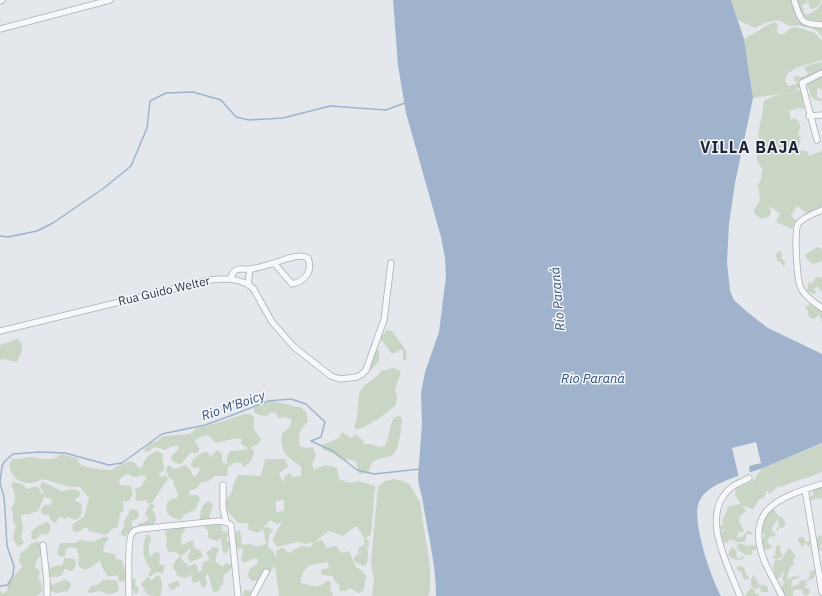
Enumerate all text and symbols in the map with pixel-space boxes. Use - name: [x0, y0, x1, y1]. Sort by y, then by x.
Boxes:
- district label: VILLA BAJA: [700, 137, 800, 157]
- water label: Río Paraná: [546, 266, 569, 332]
- street label: Rua Guido Welter: [116, 273, 212, 308]
- water label: Rio Paraná: [561, 370, 625, 387]
- water label: Rio M'Boicy: [199, 386, 268, 424]

